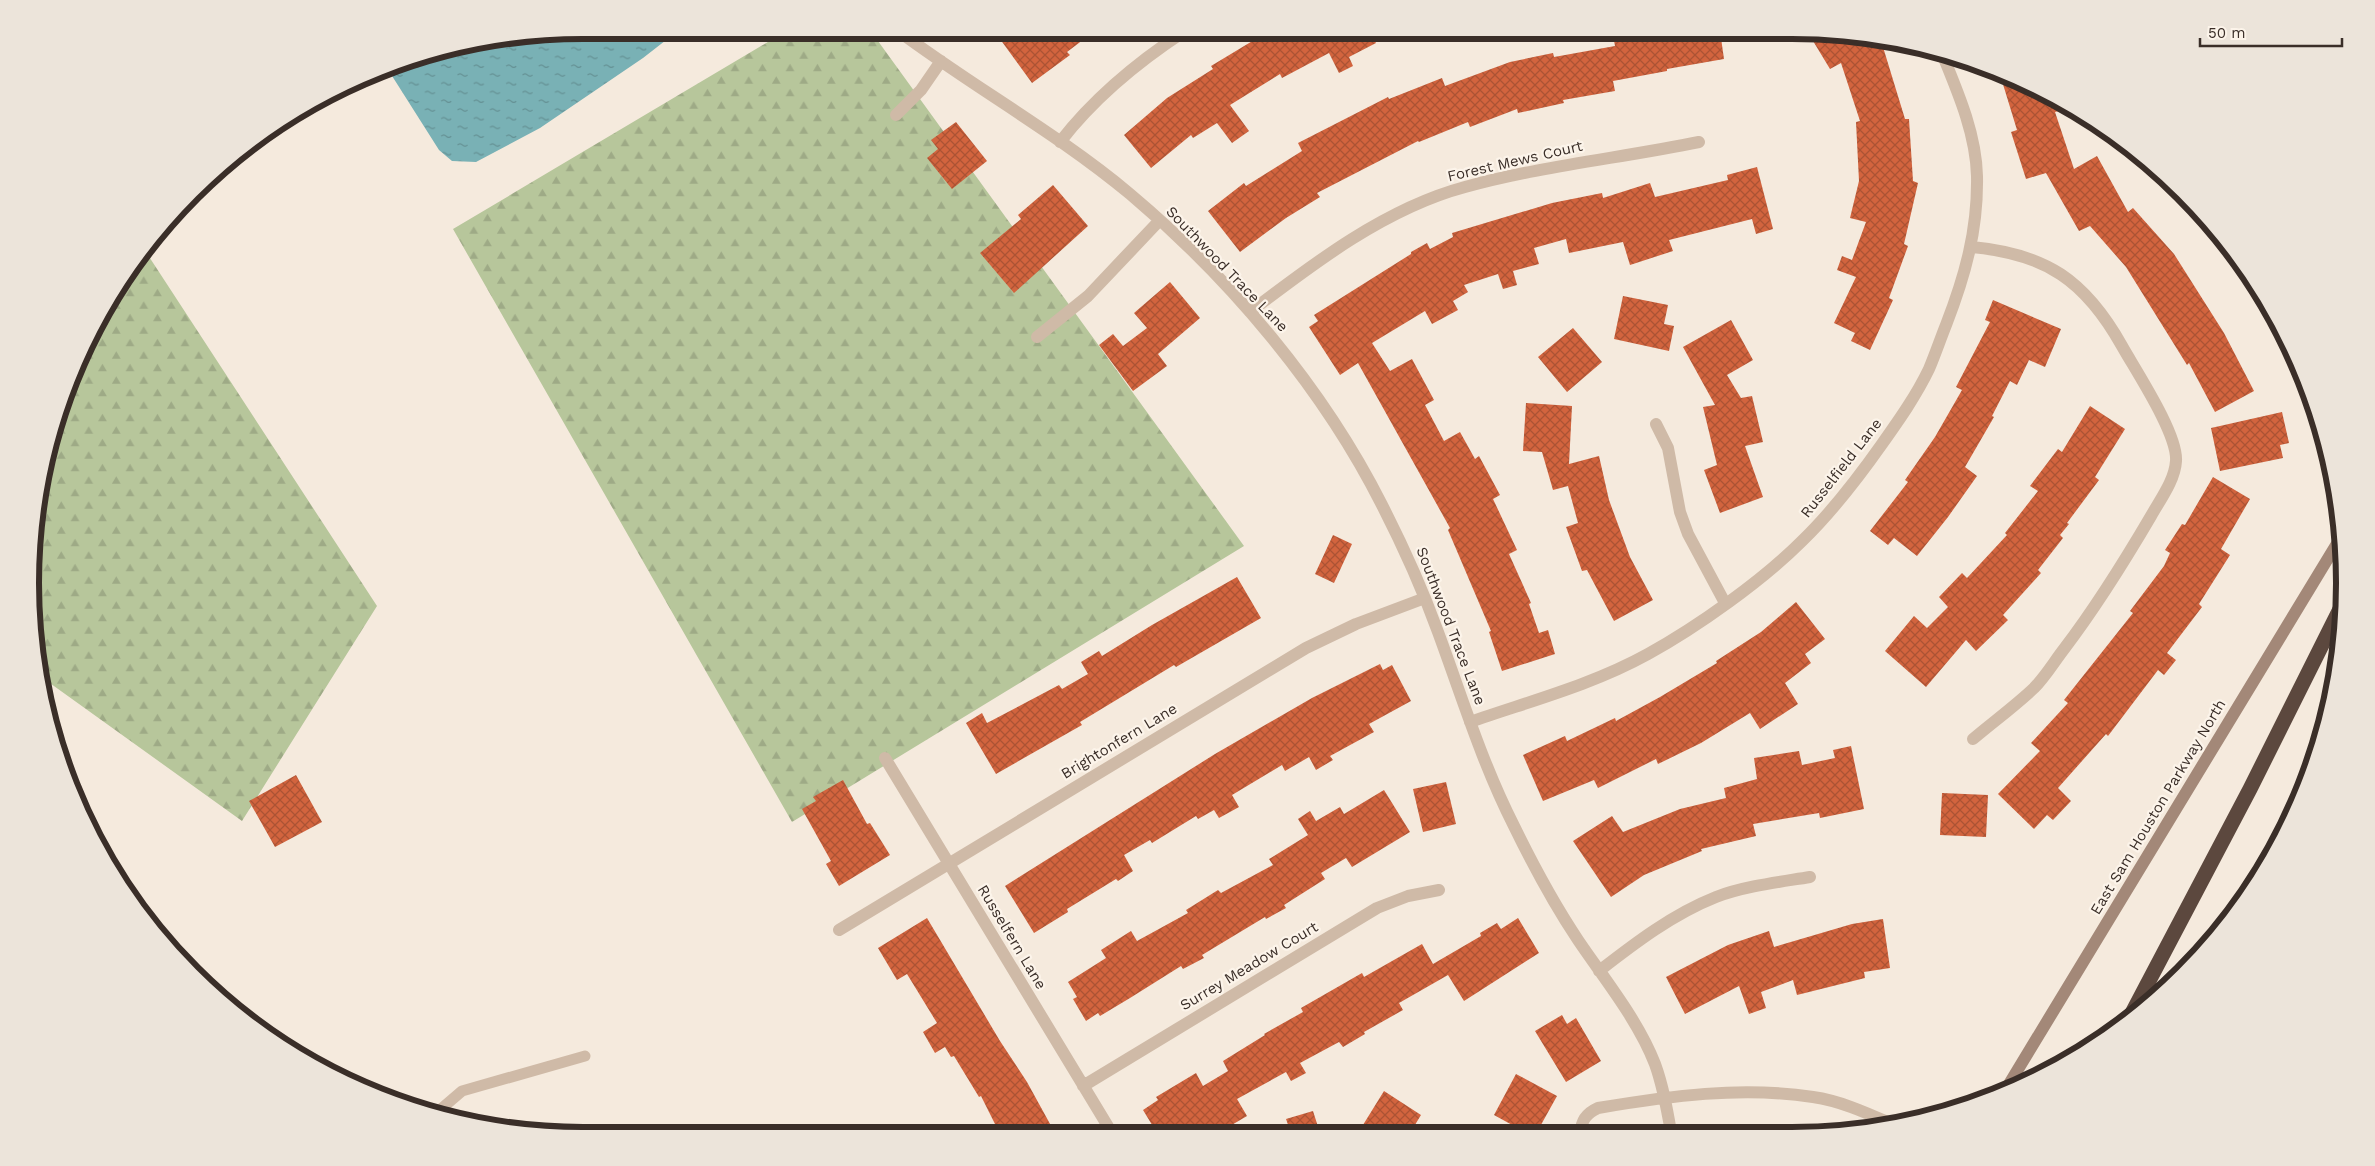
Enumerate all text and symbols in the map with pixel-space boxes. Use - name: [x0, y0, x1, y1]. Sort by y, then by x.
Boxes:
- scale bar: [2200, 15, 2342, 47]
- text: 50 m: [2208, 24, 2245, 42]
- street label: Forest Mews Court: [1446, 137, 1585, 185]
- street label: Southwood Trace Lane: [1162, 202, 1292, 336]
- street label: Russelfield Lane: [1797, 415, 1885, 521]
- street label: Southwood Trace Lane: [1413, 544, 1489, 708]
- street label: East Sam Houston Parkway North: [2086, 696, 2230, 918]
- street label: Brightonfern Lane: [1058, 699, 1180, 783]
- street label: Russelfern Lane: [974, 882, 1050, 992]
- street label: Surrey Meadow Court: [1177, 917, 1322, 1014]

